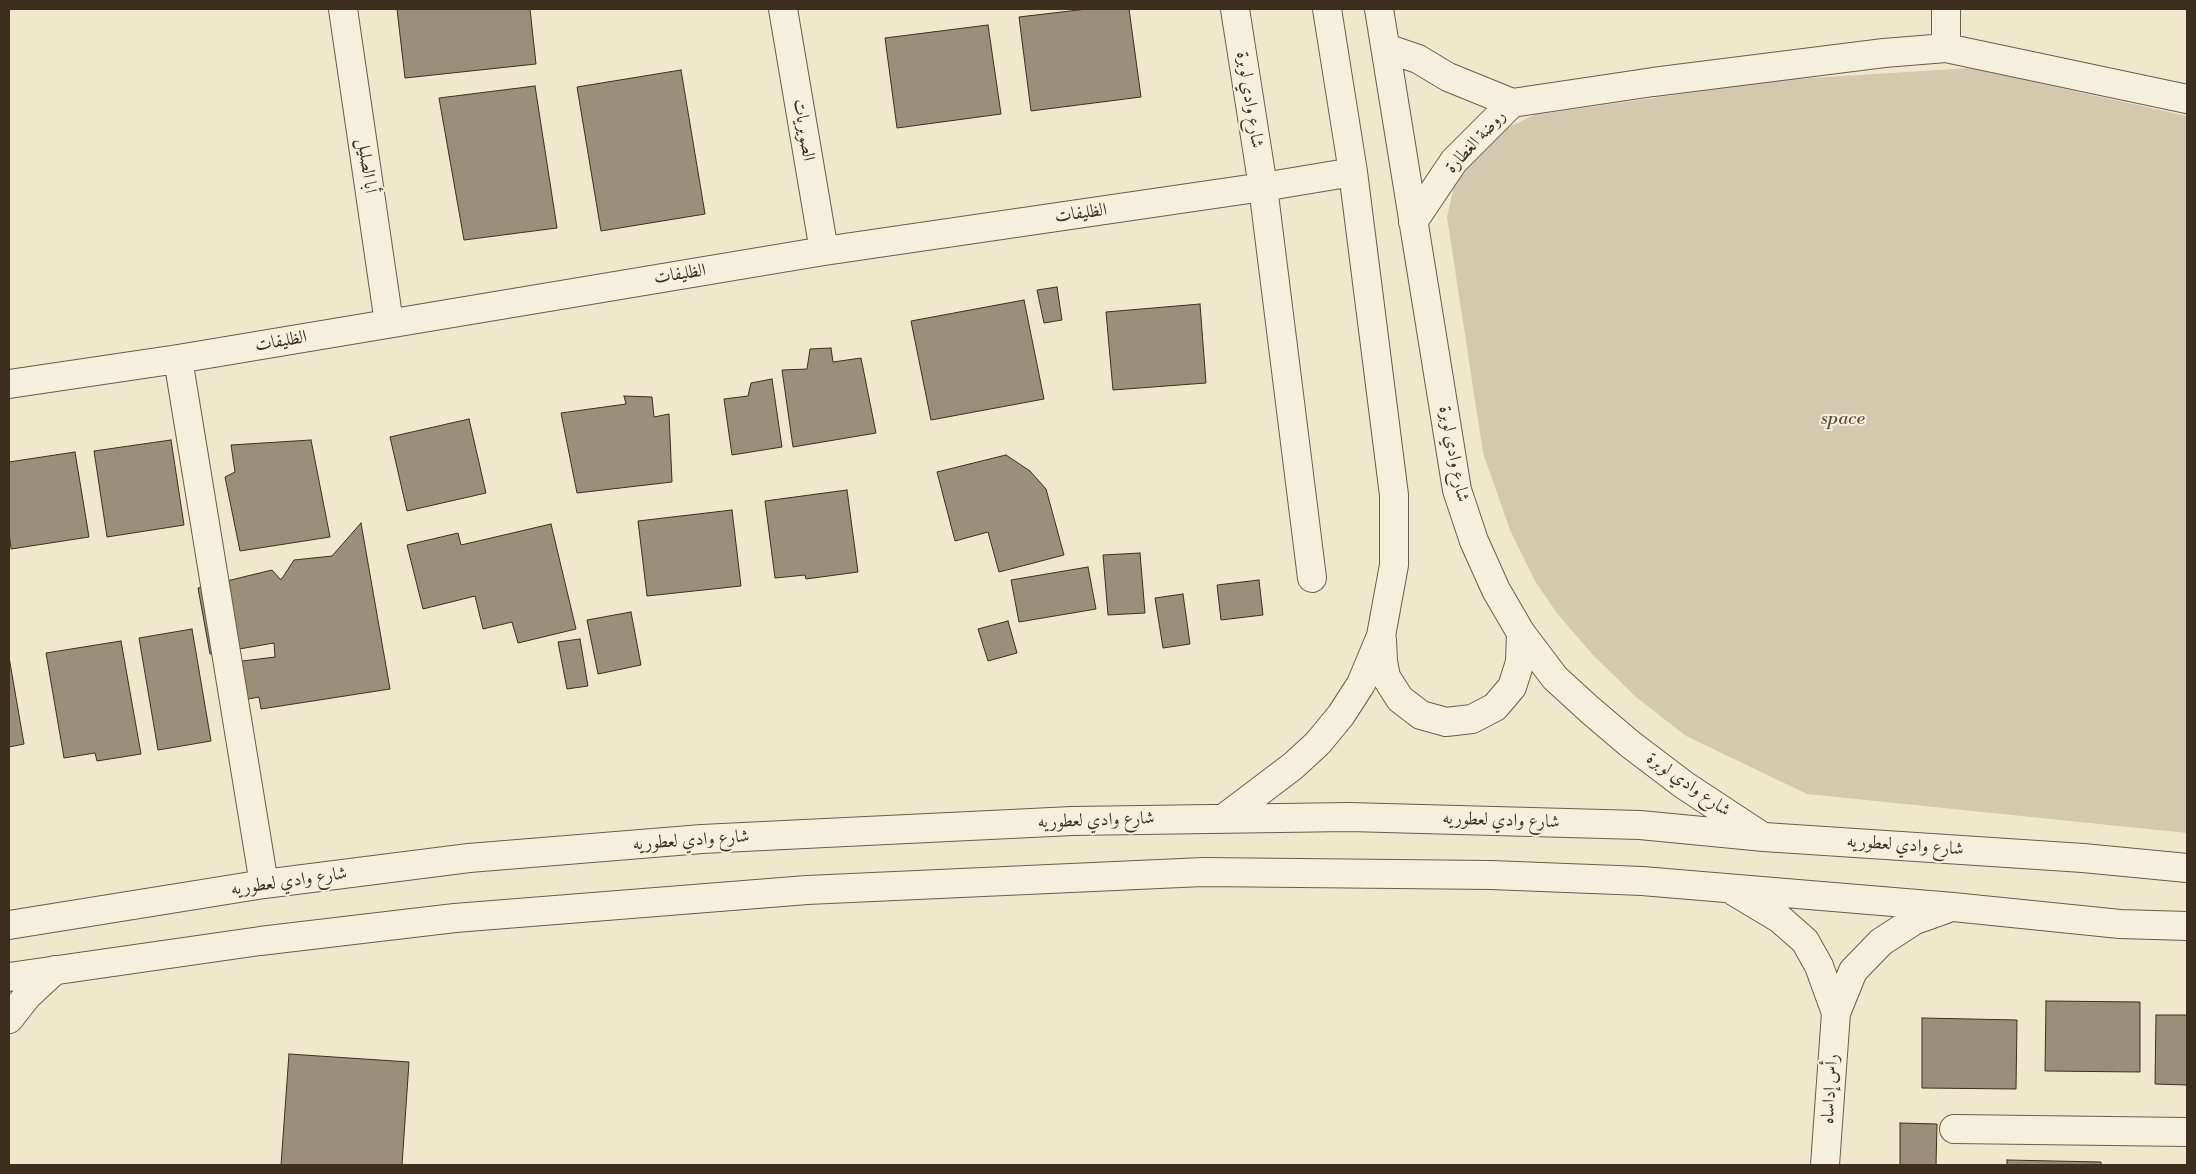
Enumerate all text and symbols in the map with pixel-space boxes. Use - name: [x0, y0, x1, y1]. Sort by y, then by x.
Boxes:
- street label: شارع وادي لوبرة: [1231, 50, 1267, 150]
- street label: الصويريات: [787, 97, 819, 163]
- street label: روضة الغطارة: [1441, 106, 1511, 178]
- street label: أبا الصليل: [351, 137, 381, 195]
- street label: الظليفات: [1053, 200, 1109, 228]
- street label: الظليفات: [652, 260, 708, 290]
- street label: الظليفات: [253, 327, 309, 357]
- street label: شارع وادي لوبرة: [1433, 404, 1473, 504]
- park label: space: [1821, 409, 1865, 431]
- street label: شارع وادي لوبرة: [1642, 748, 1734, 822]
- street label: شارع وادي لعطوريه: [1037, 808, 1155, 834]
- street label: شارع وادي لعطوريه: [1442, 808, 1560, 834]
- street label: شارع وادي لعطوريه: [632, 826, 750, 856]
- street label: شارع وادي لعطوريه: [1846, 831, 1964, 861]
- street label: شارع وادي لعطوريه: [230, 863, 348, 901]
- street label: رأس إداساه: [1818, 1053, 1844, 1125]

